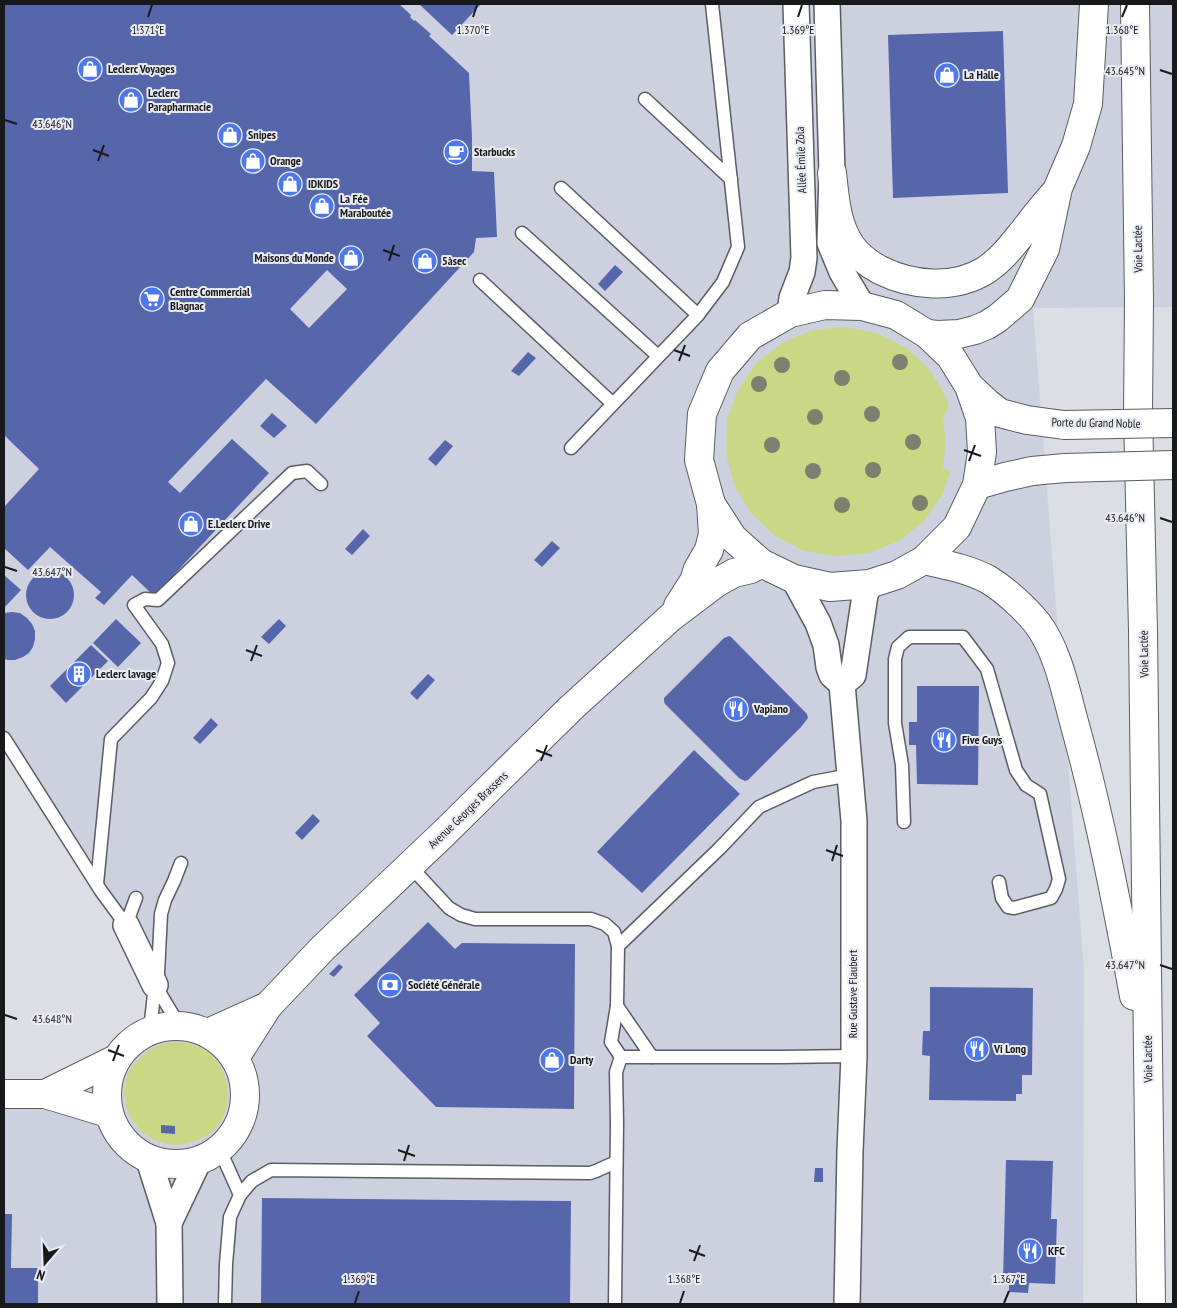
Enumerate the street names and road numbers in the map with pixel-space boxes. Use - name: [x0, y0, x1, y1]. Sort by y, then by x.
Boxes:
- street label: Allée Émile Zola: [792, 126, 809, 194]
- street label: Voie Lactée: [1130, 225, 1145, 274]
- street label: Porte du Grand Noble: [1051, 414, 1141, 431]
- street label: Voie Lactée: [1136, 630, 1151, 679]
- street label: Avenue Georges Brassens: [425, 768, 511, 852]
- street label: Rue Gustave Flaubert: [845, 949, 860, 1038]
- street label: Voie Lactée: [1140, 1035, 1155, 1084]

